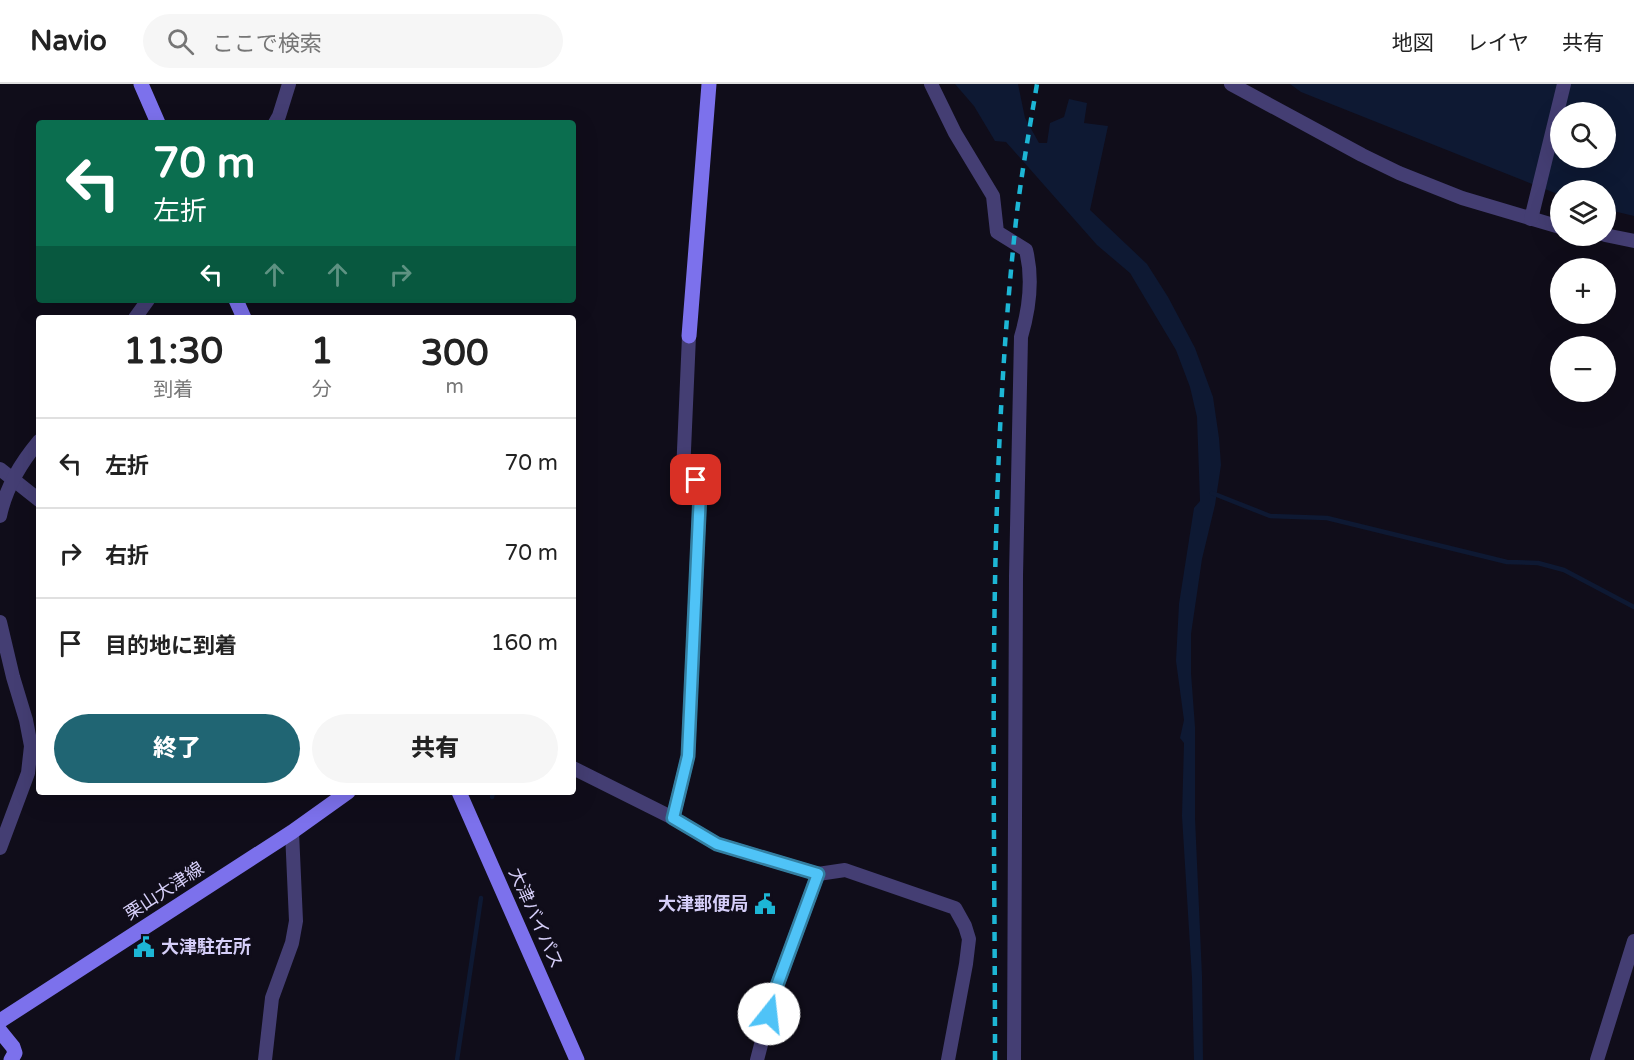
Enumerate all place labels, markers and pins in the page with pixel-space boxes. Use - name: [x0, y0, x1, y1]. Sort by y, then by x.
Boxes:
- pin: [670, 454, 721, 505]
- public building icon: 大津郵便局: [753, 892, 777, 916]
- place label: 大津郵便局: [658, 893, 748, 915]
- public building icon: 大津駐在所: [132, 935, 156, 959]
- place label: 大津駐在所: [161, 936, 251, 958]

